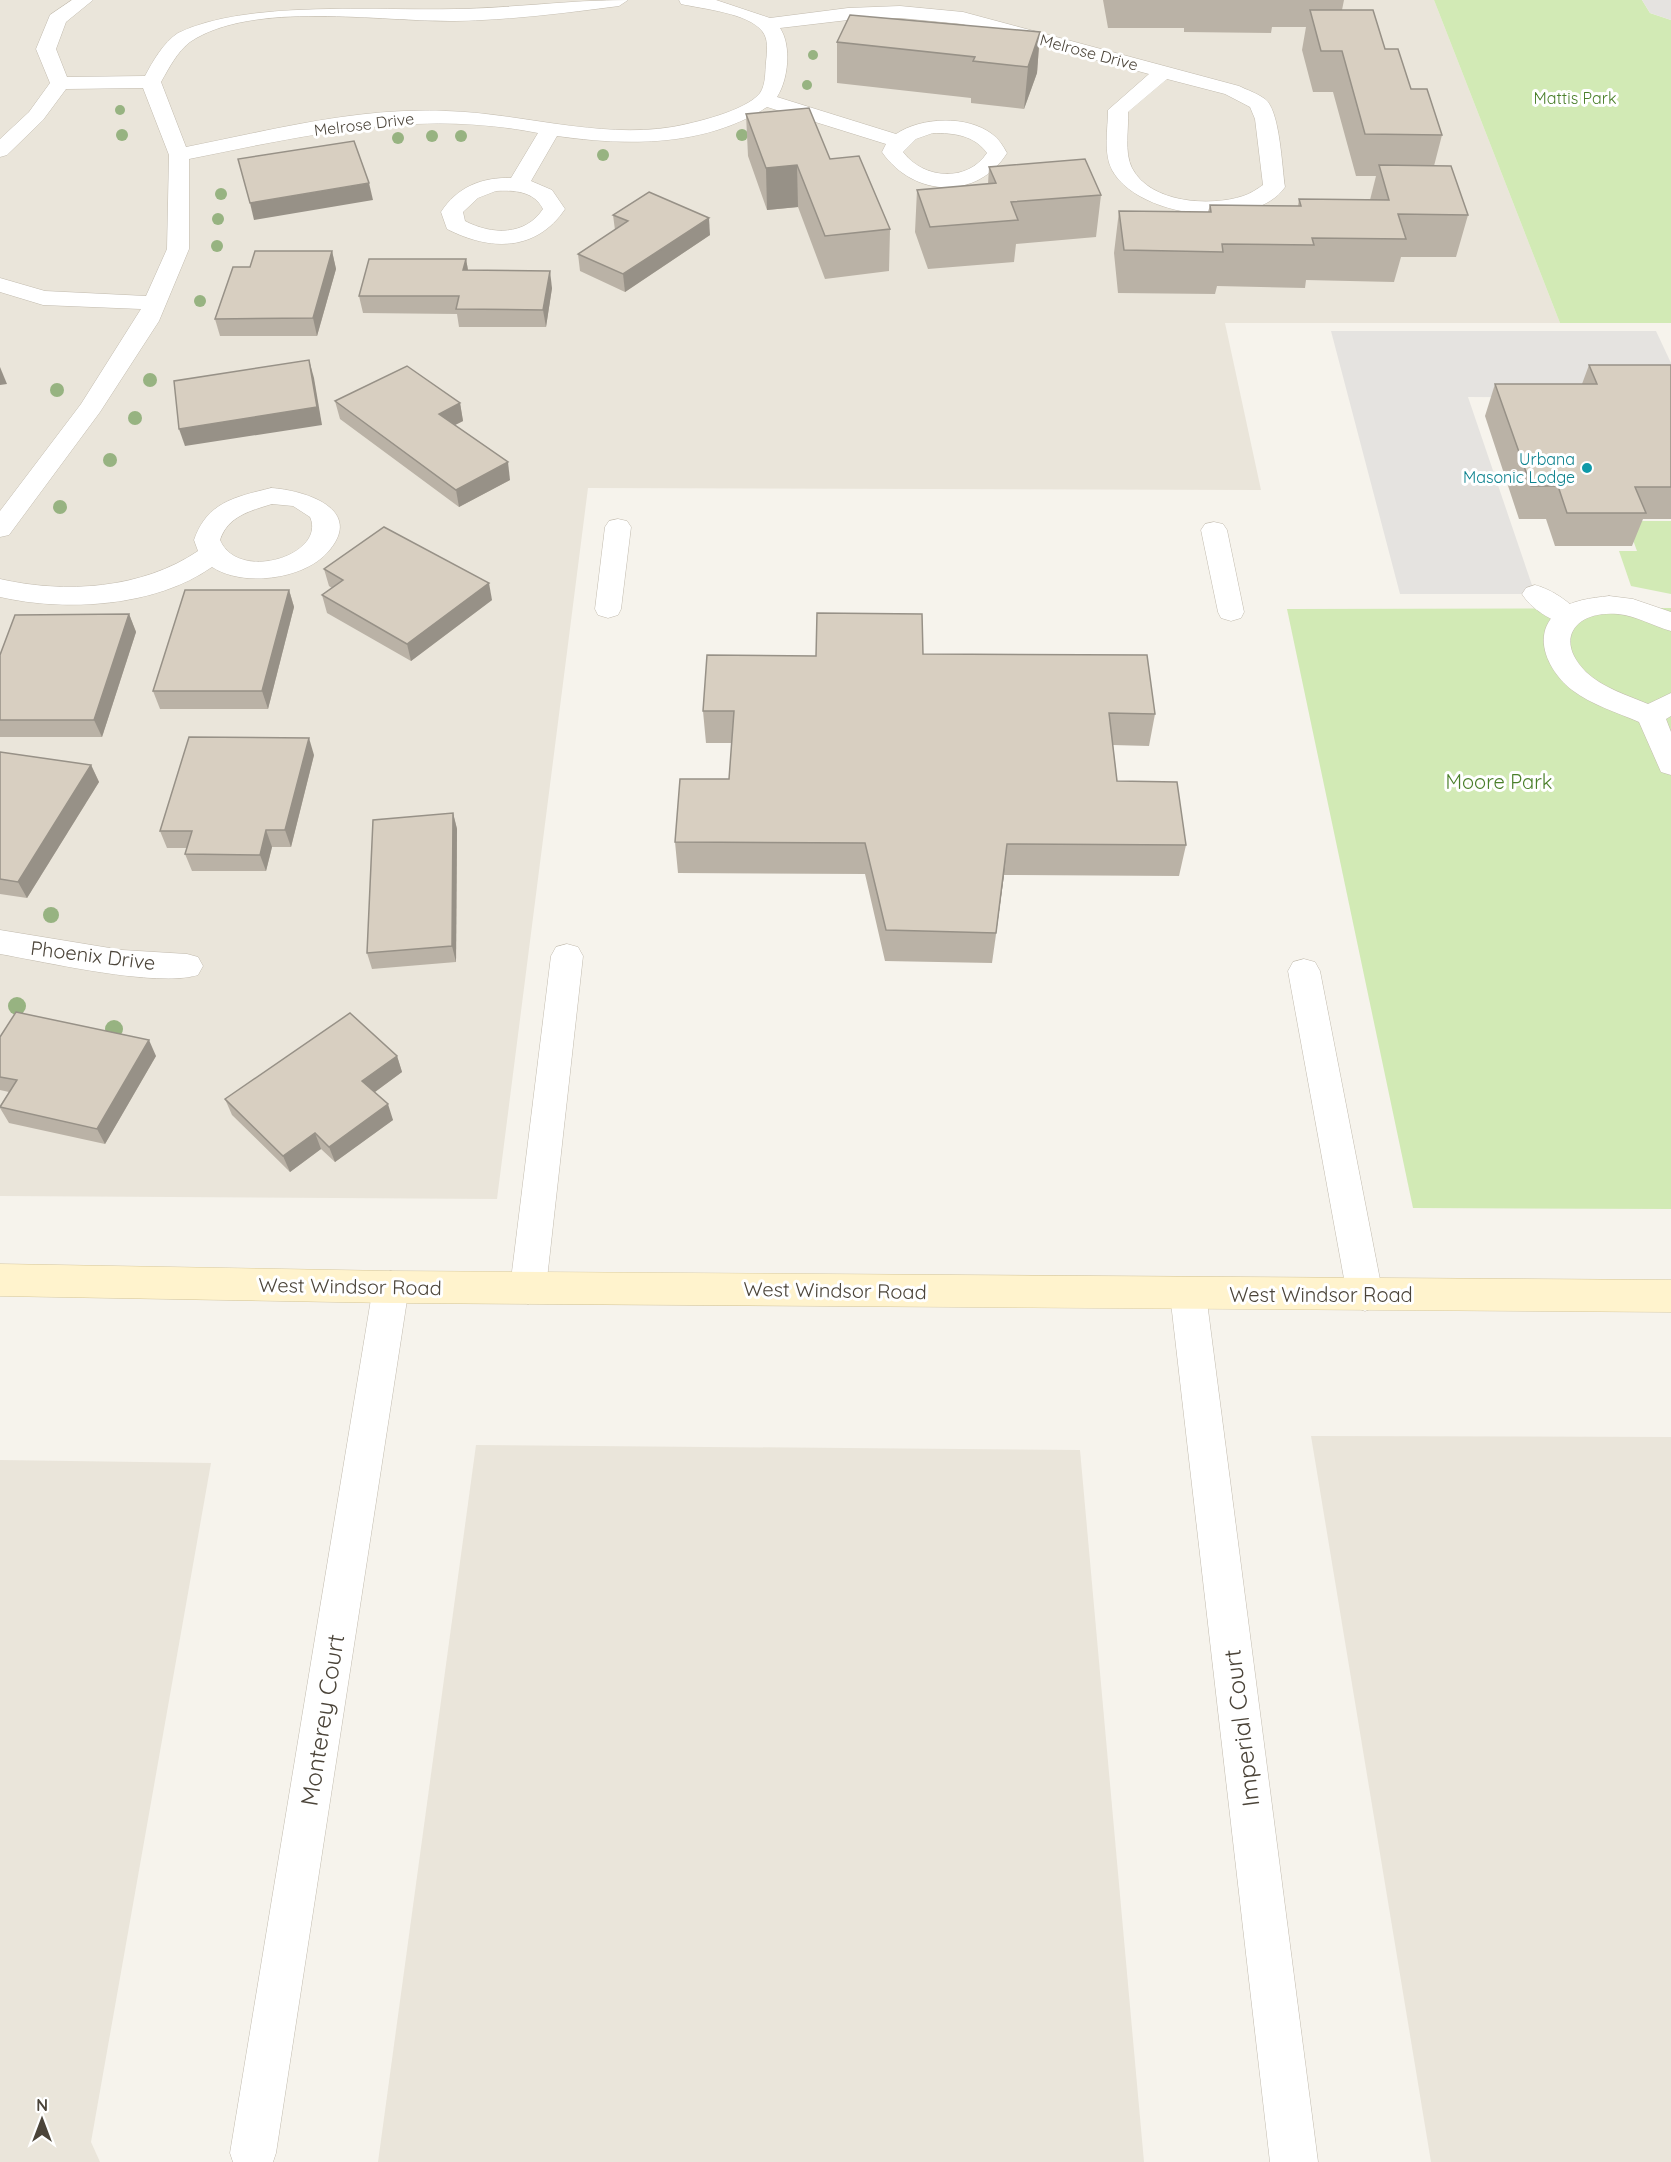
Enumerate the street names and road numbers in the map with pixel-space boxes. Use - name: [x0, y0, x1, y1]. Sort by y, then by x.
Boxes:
- street label: Melrose Drive: [1038, 29, 1140, 75]
- street label: Melrose Drive: [313, 108, 415, 140]
- street label: Phoenix Drive: [29, 935, 157, 975]
- street label: West Windsor Road: [258, 1272, 442, 1300]
- street label: West Windsor Road: [743, 1276, 927, 1304]
- street label: West Windsor Road: [1229, 1282, 1413, 1307]
- street label: Monterey Court: [294, 1632, 350, 1808]
- street label: Imperial Court: [1216, 1648, 1266, 1808]

